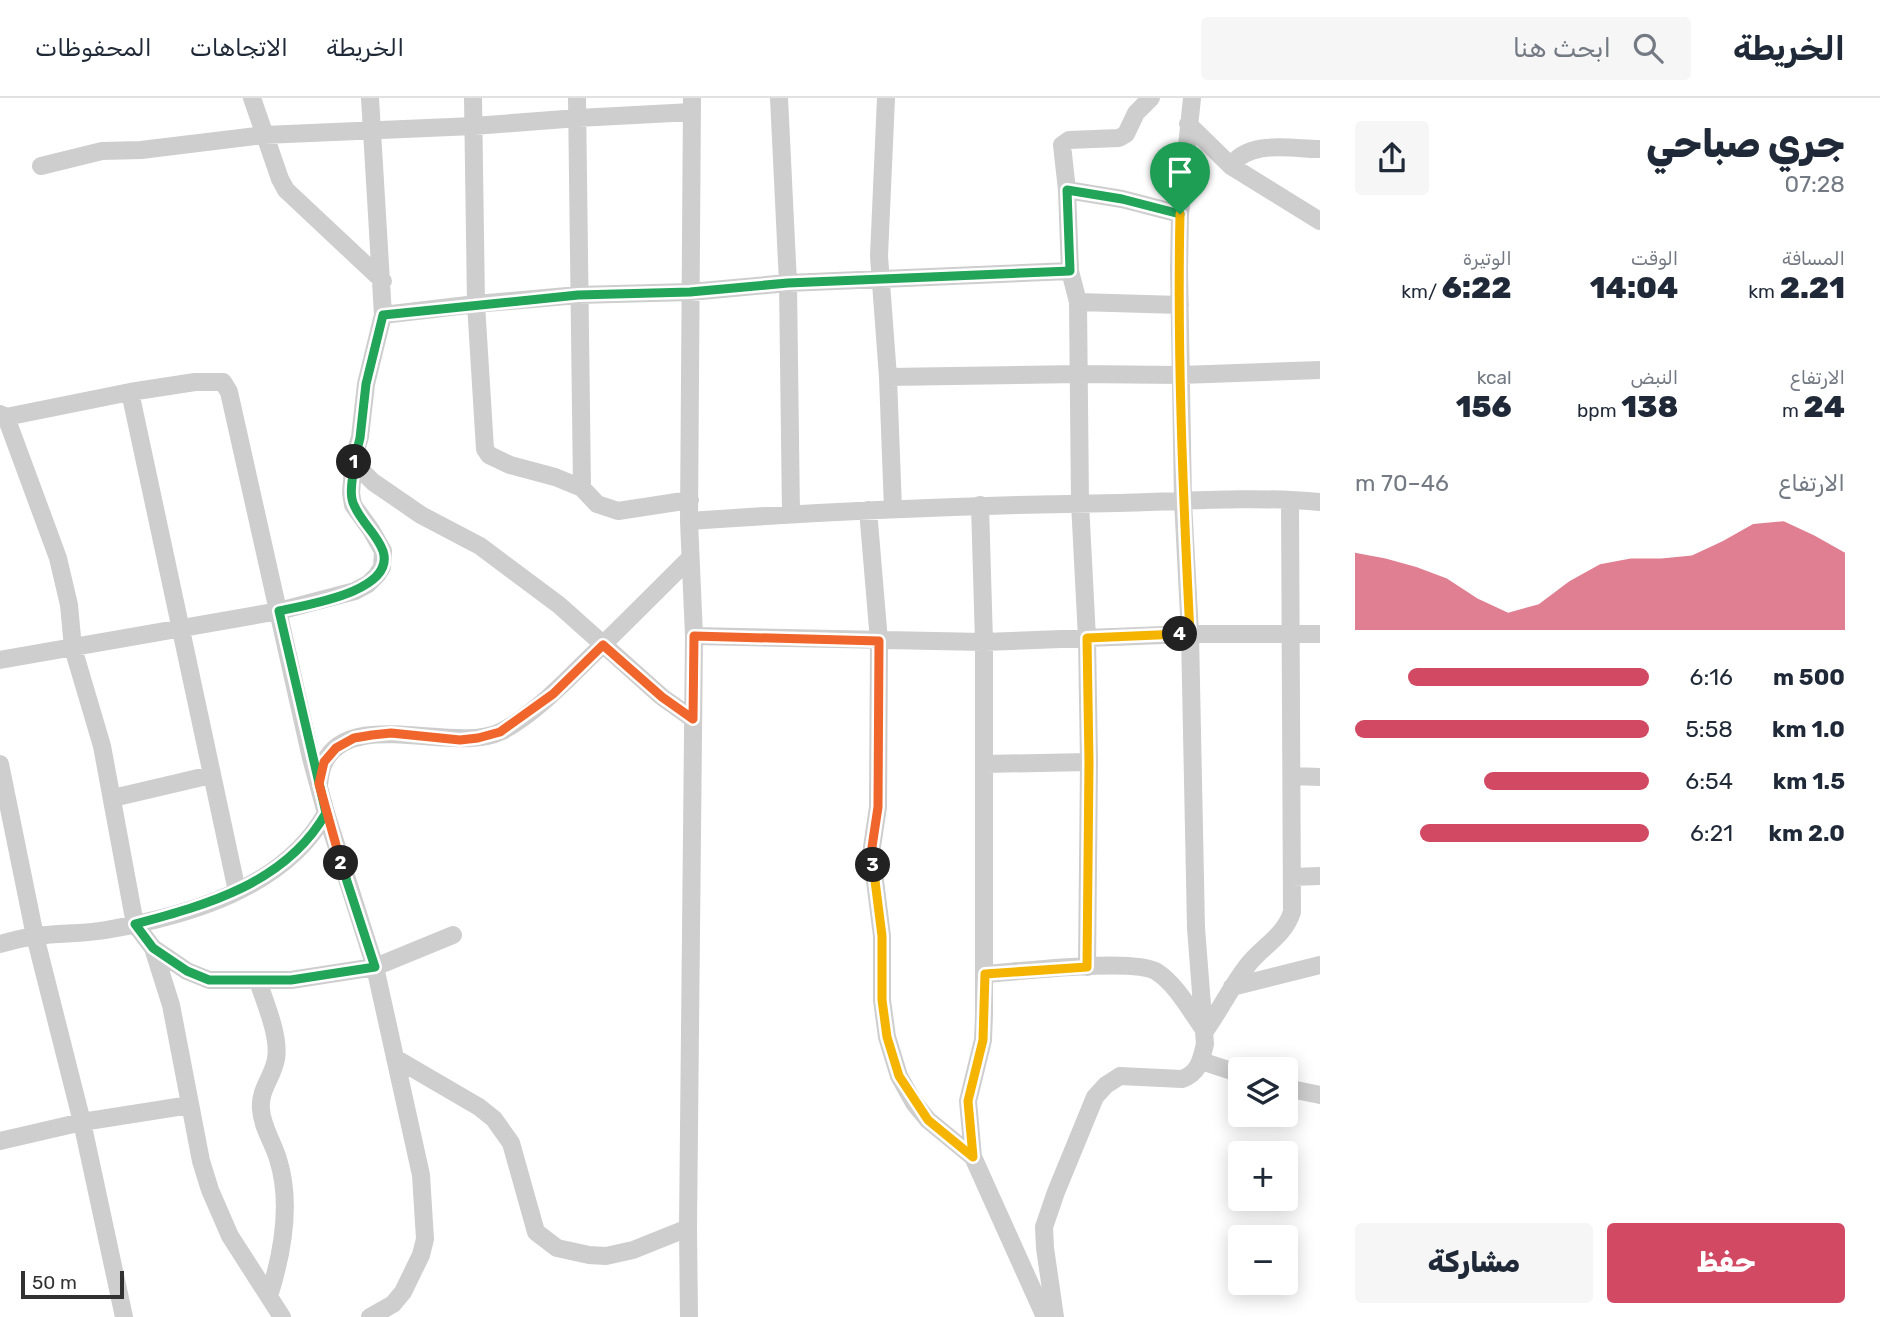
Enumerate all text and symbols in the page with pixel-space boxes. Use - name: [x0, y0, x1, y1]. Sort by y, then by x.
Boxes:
- search box: [1201, 17, 1691, 80]
- icon: search: [1629, 29, 1667, 67]
- text: الخريطة: [1733, 29, 1845, 68]
- text: ابحث هنا: [1513, 33, 1611, 64]
- text: المحفوظات: [35, 34, 152, 62]
- text: الاتجاهات: [190, 34, 288, 62]
- text: الخريطة: [326, 34, 404, 62]
- button: share: [1355, 121, 1429, 195]
- text: جري صباحي: [1646, 121, 1845, 167]
- pin: [1150, 142, 1210, 214]
- icon: arrive: [1161, 153, 1199, 191]
- text: 07:28: [1785, 170, 1845, 198]
- text: الوتيرة: [1463, 247, 1512, 270]
- text: الوقت: [1631, 247, 1678, 270]
- text: المسافة: [1782, 247, 1845, 270]
- text: 6:22: [1442, 270, 1512, 306]
- text: 14:04: [1590, 270, 1678, 306]
- text: 2.21: [1780, 270, 1845, 306]
- text: /km: [1401, 280, 1442, 303]
- text: km: [1748, 280, 1780, 303]
- text: kcal: [1477, 366, 1512, 389]
- text: النبض: [1630, 366, 1678, 389]
- text: الارتفاع: [1790, 366, 1845, 389]
- text: 156: [1456, 389, 1512, 425]
- text: 138: [1621, 389, 1678, 425]
- text: 24: [1803, 389, 1845, 425]
- text: bpm: [1577, 399, 1621, 422]
- text: m: [1782, 399, 1803, 422]
- pin: 1: [336, 444, 372, 480]
- text: 1: [349, 450, 358, 473]
- text: 46–70 m: [1355, 469, 1449, 497]
- text: الارتفاع: [1779, 469, 1845, 497]
- pin: 4: [1162, 616, 1198, 652]
- text: 4: [1173, 622, 1186, 645]
- text: 6:16: [1690, 663, 1733, 691]
- text: 500 m: [1773, 663, 1845, 691]
- text: 5:58: [1685, 715, 1733, 743]
- text: 1.0 km: [1772, 715, 1845, 743]
- text: 6:54: [1685, 767, 1733, 795]
- text: 1.5 km: [1773, 767, 1845, 795]
- text: 6:21: [1690, 819, 1733, 847]
- text: 2.0 km: [1769, 819, 1845, 847]
- pin: 2: [324, 846, 358, 880]
- pin: 3: [856, 848, 890, 882]
- text: 2: [334, 851, 347, 874]
- text: 3: [866, 853, 879, 876]
- map controls: [1228, 1057, 1298, 1295]
- button: layers: [1228, 1057, 1298, 1127]
- button: +: [1228, 1141, 1298, 1211]
- button: مشاركة: [1355, 1223, 1593, 1303]
- button: حفظ: [1607, 1223, 1845, 1303]
- button: −: [1228, 1225, 1298, 1295]
- scale bar: [21, 1268, 124, 1300]
- text: 50 m: [32, 1271, 77, 1294]

